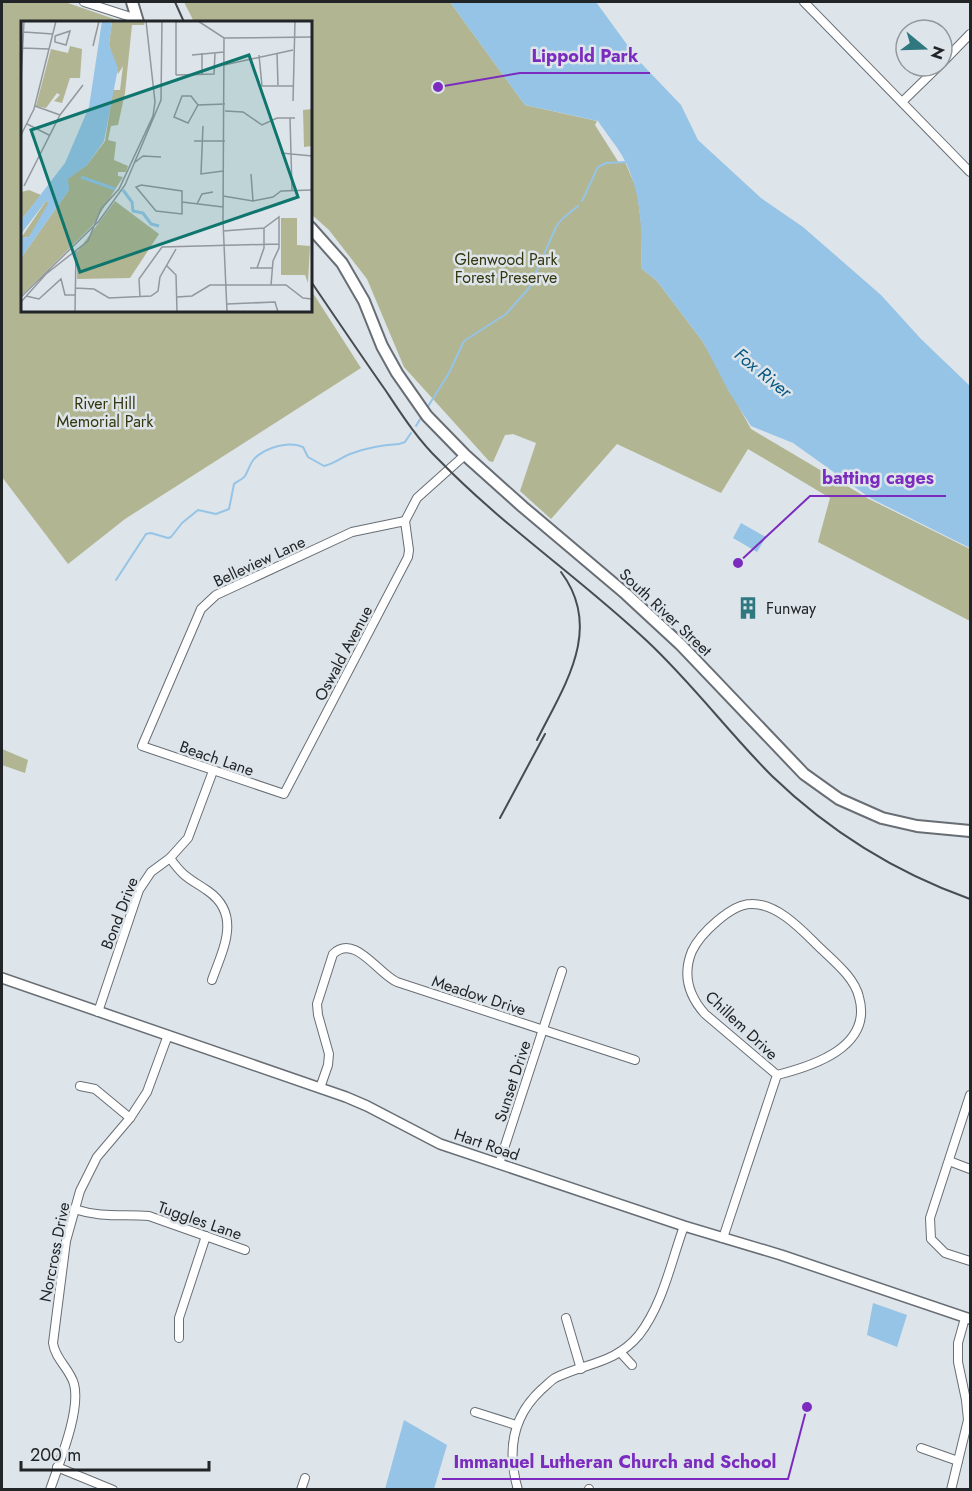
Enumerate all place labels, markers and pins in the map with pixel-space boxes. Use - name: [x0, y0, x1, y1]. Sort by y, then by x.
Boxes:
- callout: Lippold Park: [520, 37, 650, 73]
- callout: batting cages: [810, 460, 946, 496]
- building icon: Funway: [735, 595, 761, 621]
- place label: Funway: [766, 597, 817, 620]
- callout: Immanuel Lutheran Church and School: [442, 1443, 788, 1479]

